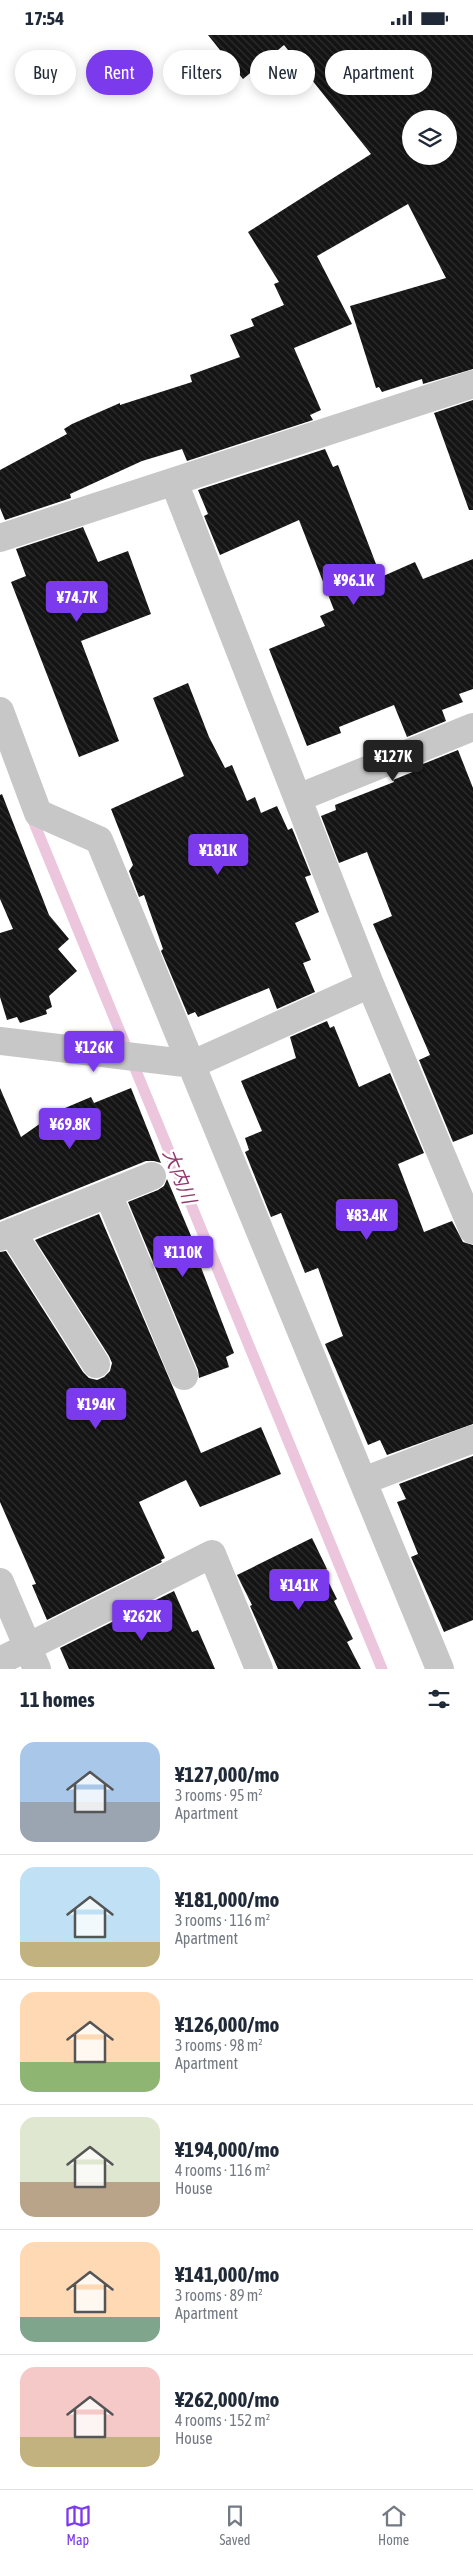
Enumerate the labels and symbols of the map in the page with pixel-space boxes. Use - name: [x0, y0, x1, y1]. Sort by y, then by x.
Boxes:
- pin: ¥96.1K: [313, 563, 395, 606]
- pin: ¥74.7K: [36, 581, 118, 623]
- pin: ¥127K: [358, 739, 428, 782]
- pin: ¥181K: [183, 833, 253, 876]
- pin: ¥126K: [59, 1031, 129, 1073]
- pin: ¥69.8K: [29, 1107, 111, 1150]
- water label: 大内川: [159, 1145, 202, 1208]
- pin: ¥83.4K: [326, 1199, 408, 1241]
- pin: ¥110K: [148, 1235, 218, 1278]
- pin: ¥194K: [61, 1387, 131, 1430]
- pin: ¥141K: [264, 1569, 334, 1611]
- pin: ¥262K: [107, 1599, 177, 1642]

